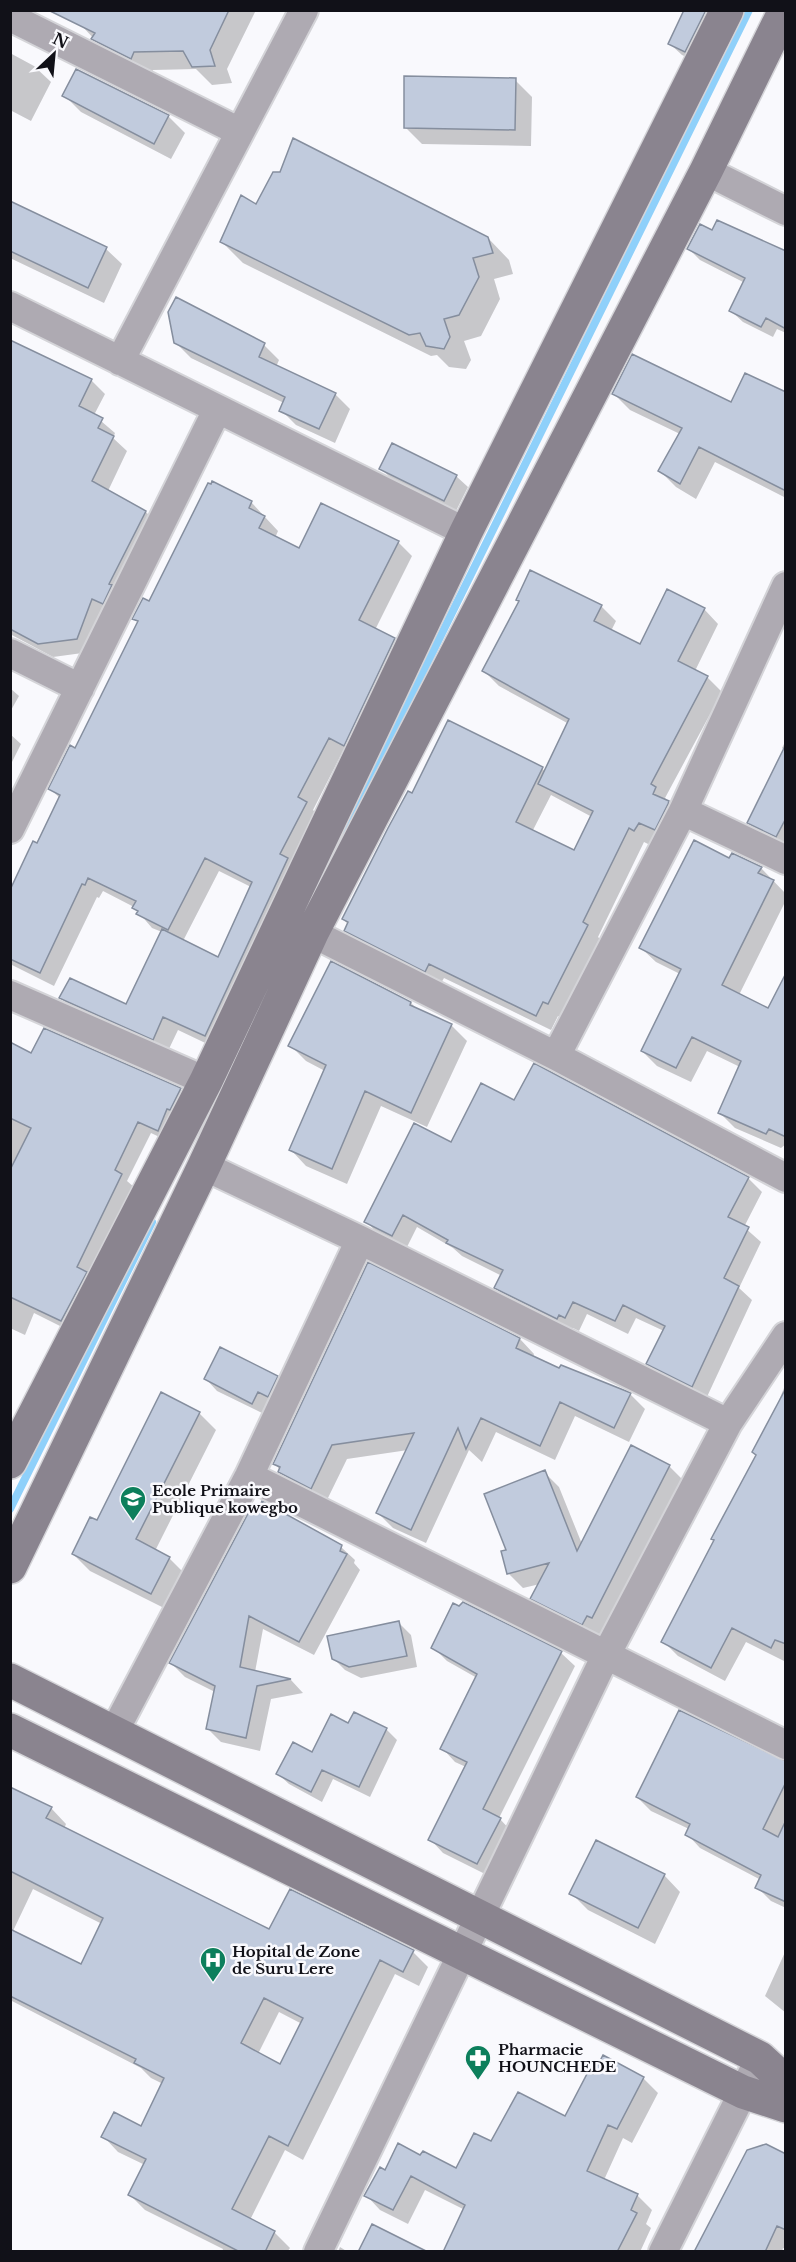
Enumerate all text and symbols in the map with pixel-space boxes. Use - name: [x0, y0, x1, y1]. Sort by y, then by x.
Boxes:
- north arrow: [24, 24, 84, 84]
- text: N: [49, 28, 72, 53]
- place label: Ecole Primaire Publique kowegbo: [152, 1481, 298, 1517]
- school or university icon: Ecole Primaire Publique kowegbo: [118, 1484, 148, 1522]
- place label: Hopital de Zone de Suru Lere: [232, 1942, 360, 1978]
- hospital icon: Hopital de Zone de Suru Lere: [198, 1945, 228, 1983]
- place label: Pharmacie HOUNCHEDE: [498, 2040, 616, 2076]
- pharmacy icon: Pharmacie HOUNCHEDE: [463, 2043, 493, 2081]

